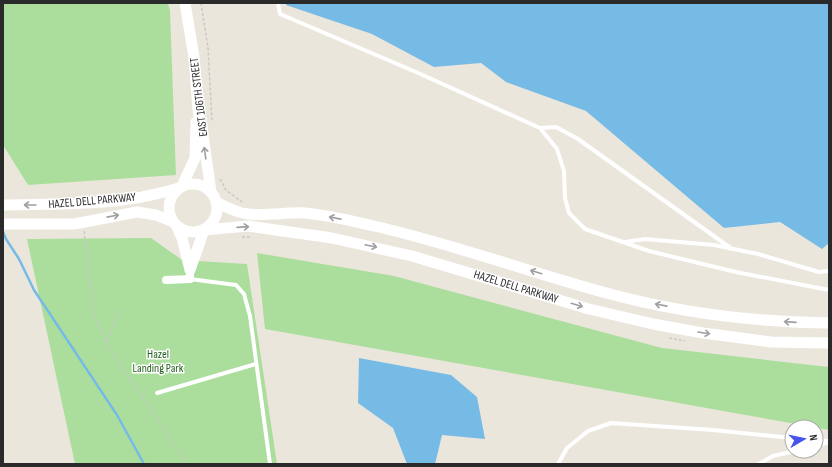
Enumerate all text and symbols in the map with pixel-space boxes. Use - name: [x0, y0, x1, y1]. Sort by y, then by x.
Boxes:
- street label: EAST 106TH STREET: [187, 56, 211, 137]
- one-way arrow: [202, 147, 209, 160]
- street label: HAZEL DELL PARKWAY: [48, 190, 136, 212]
- one-way arrow: [24, 201, 37, 209]
- one-way arrow: [106, 212, 119, 220]
- one-way arrow: [329, 214, 342, 222]
- one-way arrow: [236, 223, 249, 230]
- one-way arrow: [364, 242, 377, 250]
- street label: HAZEL DELL PARKWAY: [472, 267, 560, 307]
- one-way arrow: [529, 268, 542, 275]
- one-way arrow: [655, 301, 668, 309]
- one-way arrow: [570, 302, 583, 309]
- one-way arrow: [784, 318, 797, 325]
- one-way arrow: [697, 329, 710, 337]
- park label: Hazel Landing Park: [133, 347, 184, 376]
- north arrow: [784, 419, 824, 459]
- text: N: [807, 434, 820, 442]

